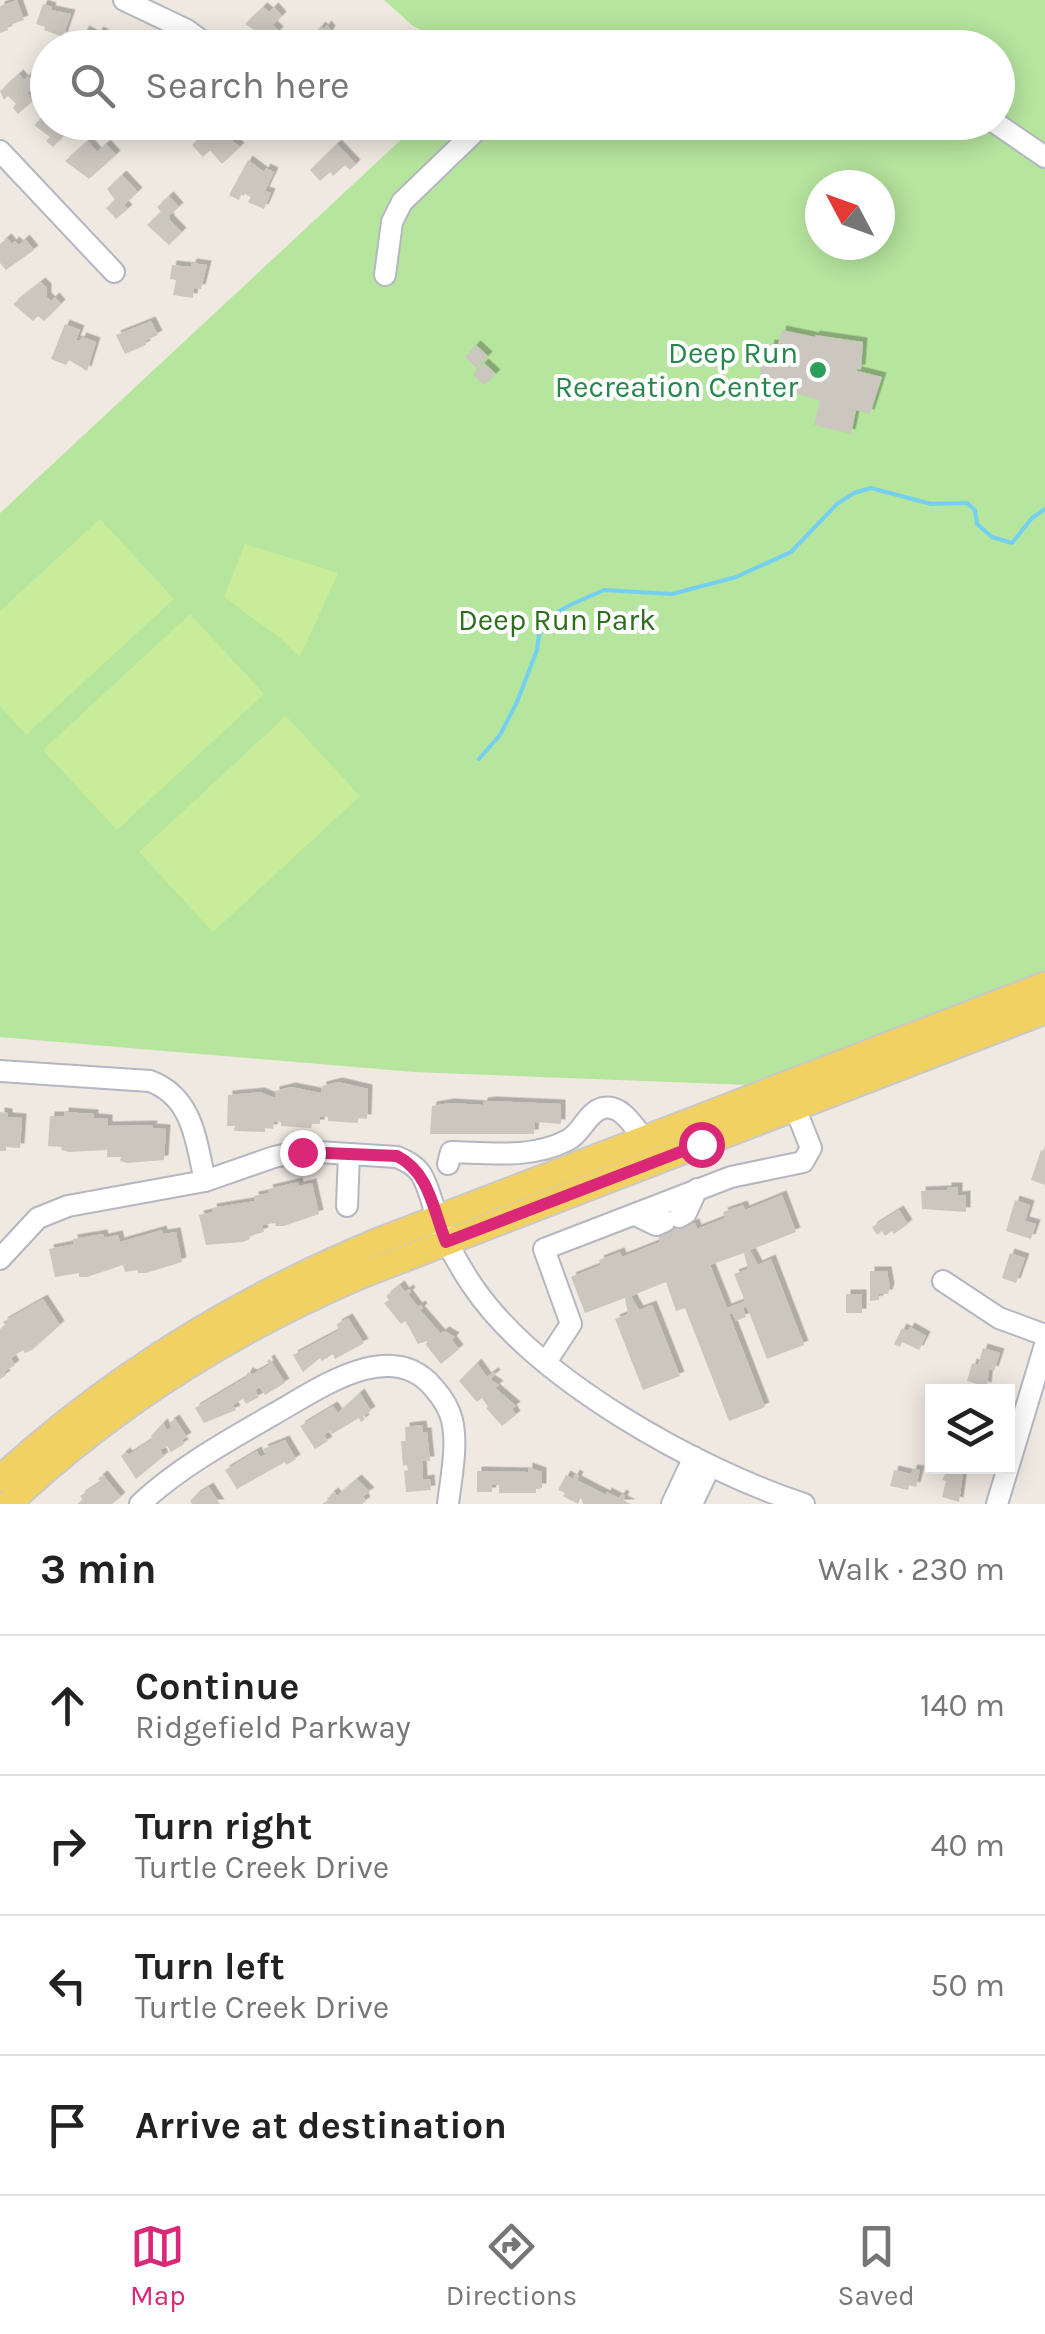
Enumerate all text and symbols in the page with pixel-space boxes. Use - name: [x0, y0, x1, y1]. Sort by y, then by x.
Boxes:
- search box: [30, 30, 1015, 140]
- icon: search: [65, 58, 120, 113]
- text: Search here: [145, 63, 349, 108]
- north arrow: [805, 170, 895, 260]
- place label: Deep Run Recreation Center: [555, 335, 798, 405]
- marker: Deep Run Recreation Center: [807, 359, 829, 381]
- park label: Deep Run Park: [458, 602, 656, 638]
- route start: [679, 1122, 725, 1168]
- route end: [280, 1130, 326, 1176]
- map controls: [925, 1384, 1015, 1474]
- button: layers: [925, 1384, 1015, 1474]
- text: 3 min: [40, 1544, 157, 1594]
- text: Walk · 230 m: [818, 1551, 1005, 1588]
- text: Continue: [135, 1664, 299, 1709]
- icon: ahead: [40, 1678, 95, 1733]
- text: 140 m: [920, 1687, 1005, 1724]
- text: Ridgefield Parkway: [135, 1709, 411, 1746]
- text: Turn right: [135, 1804, 312, 1849]
- icon: right: [40, 1818, 95, 1873]
- text: 40 m: [931, 1827, 1005, 1864]
- text: Turtle Creek Drive: [135, 1849, 389, 1886]
- text: Turn left: [135, 1944, 285, 1989]
- icon: left: [40, 1958, 95, 2013]
- text: 50 m: [930, 1967, 1005, 2004]
- text: Turtle Creek Drive: [135, 1989, 389, 2026]
- icon: arrive: [40, 2098, 95, 2153]
- text: Arrive at destination: [135, 2103, 507, 2148]
- tab: Map: [130, 2219, 186, 2312]
- tab: Directions: [446, 2219, 577, 2312]
- tab: Saved: [837, 2219, 915, 2312]

